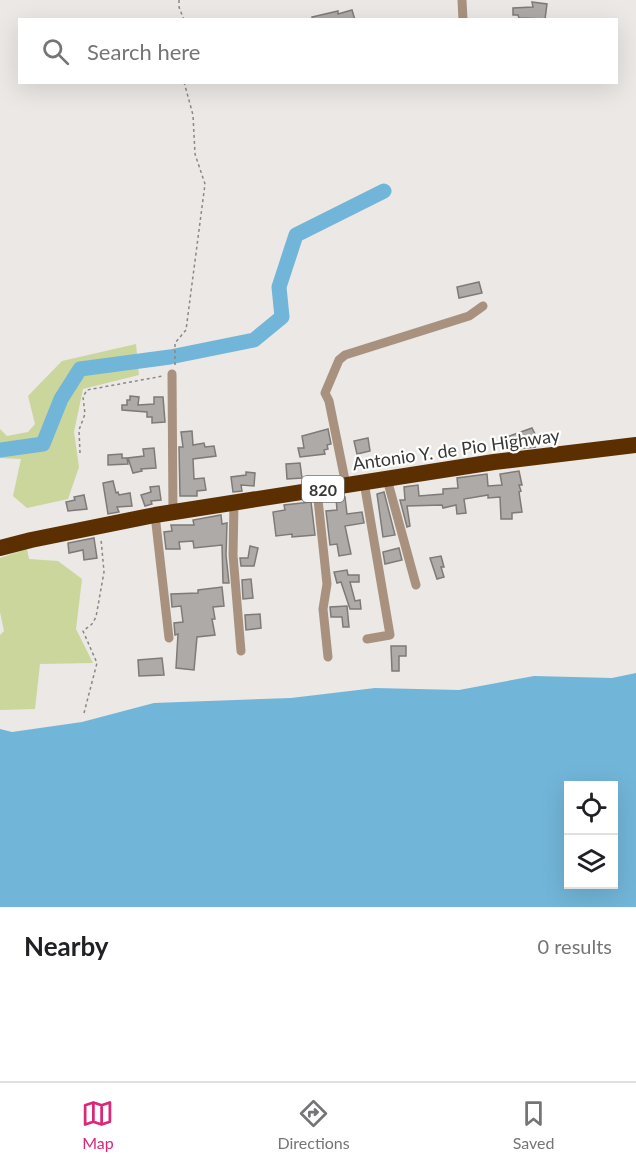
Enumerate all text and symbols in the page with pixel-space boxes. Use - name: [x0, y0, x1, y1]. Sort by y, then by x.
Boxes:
- search box: [18, 18, 618, 84]
- icon: search: [39, 35, 72, 68]
- text: Search here: [87, 38, 200, 65]
- street label: Antonio Y. de Pio Highway: [351, 423, 562, 474]
- road number: 820: [302, 476, 344, 502]
- map controls: [564, 781, 618, 889]
- button: locate: [564, 781, 618, 835]
- button: layers: [564, 835, 618, 889]
- text: Nearby: [24, 930, 109, 962]
- text: 0 results: [537, 934, 612, 958]
- tab: Map: [81, 1097, 114, 1152]
- tab: Directions: [277, 1097, 350, 1152]
- tab: Saved: [513, 1097, 554, 1152]

